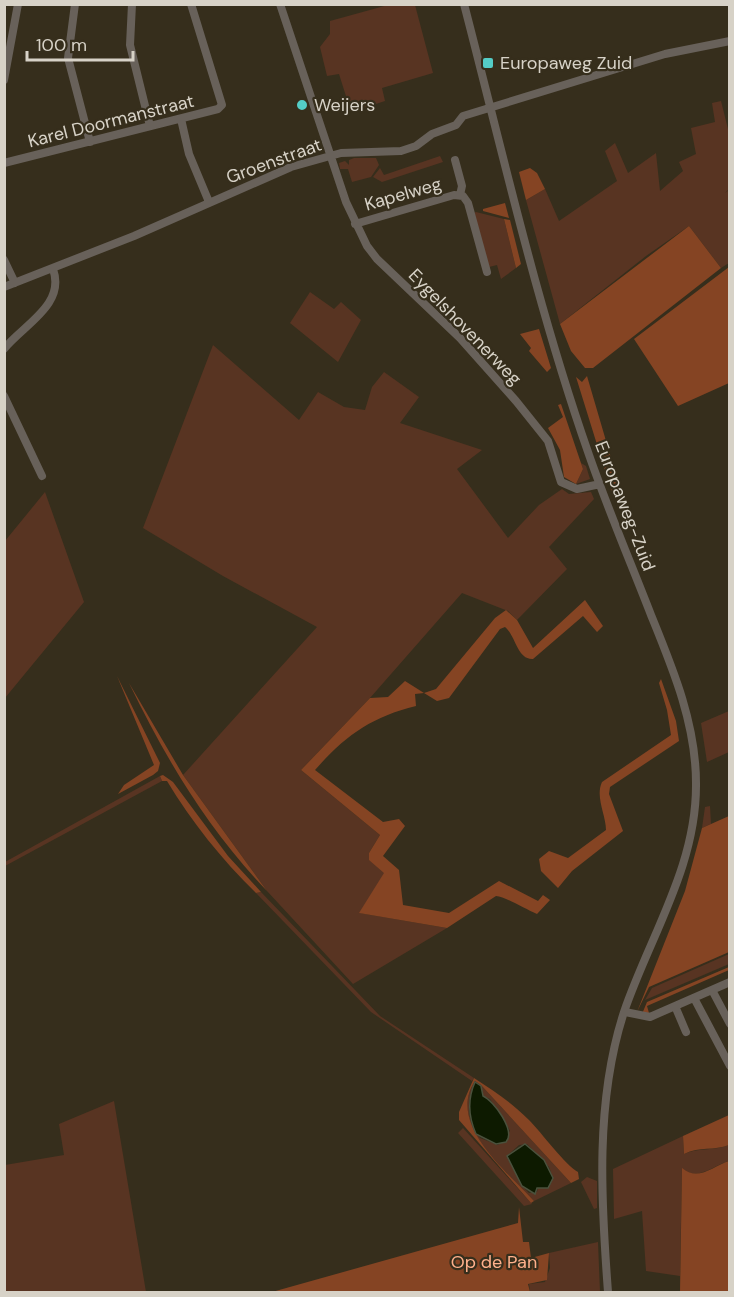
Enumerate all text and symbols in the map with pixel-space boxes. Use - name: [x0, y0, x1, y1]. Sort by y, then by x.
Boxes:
- scale bar: [27, 24, 134, 62]
- text: 100 m: [36, 33, 87, 57]
- place label: Europaweg Zuid: [500, 51, 632, 75]
- marker: Europaweg Zuid: [481, 56, 495, 70]
- street label: Karel Doormanstraat: [25, 89, 197, 153]
- place label: Weijers: [314, 93, 375, 117]
- marker: Weijers: [295, 98, 309, 112]
- street label: Groenstraat: [223, 133, 325, 189]
- street label: Kapelweg: [362, 172, 444, 216]
- street label: Eygelshovenerweg: [403, 264, 527, 390]
- street label: Europaweg-Zuid: [589, 438, 661, 574]
- park label: Op de Pan: [451, 1250, 537, 1274]

